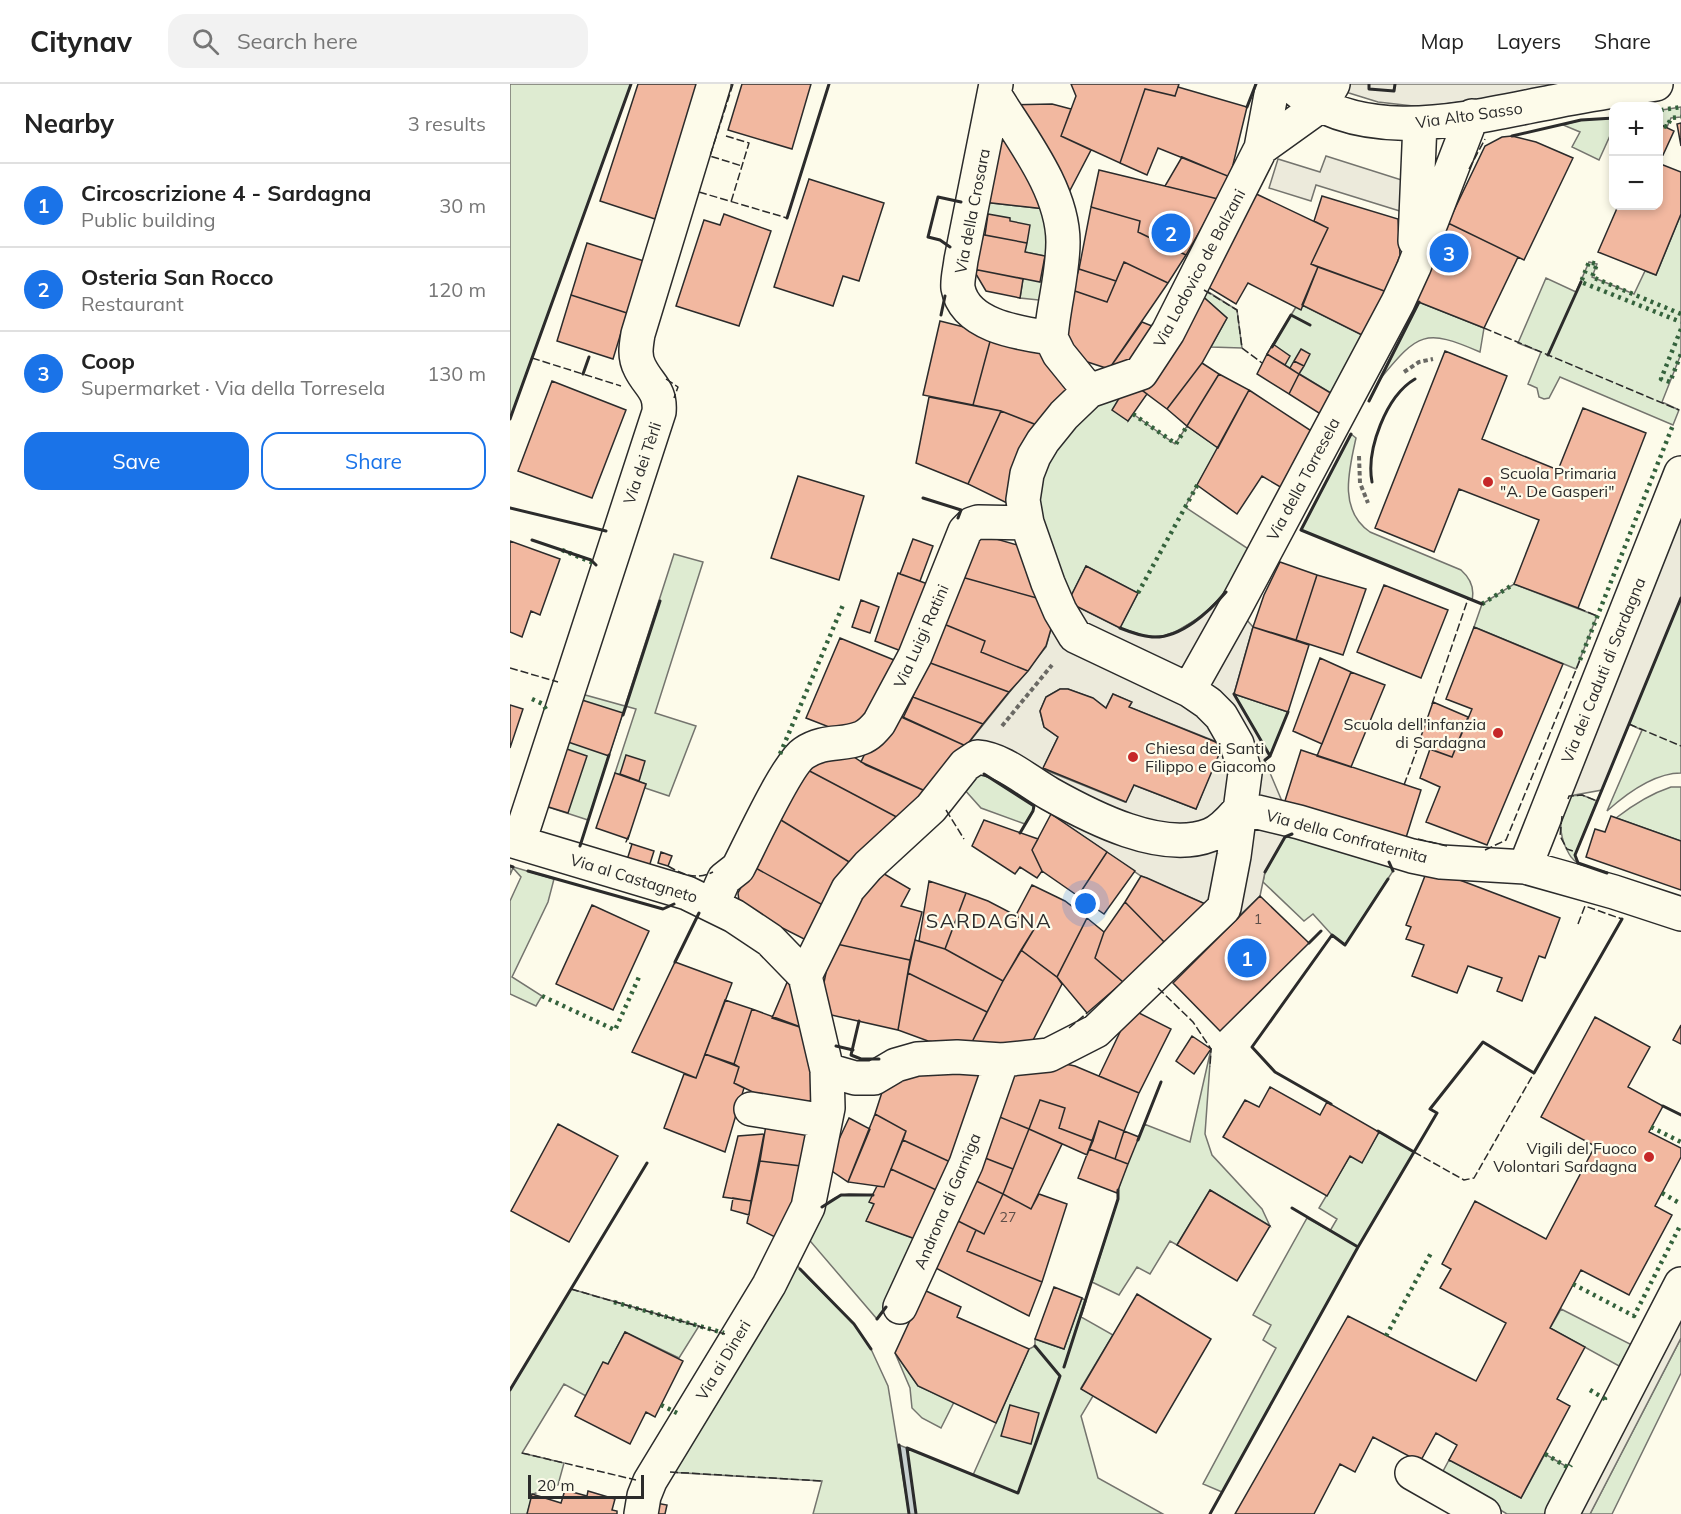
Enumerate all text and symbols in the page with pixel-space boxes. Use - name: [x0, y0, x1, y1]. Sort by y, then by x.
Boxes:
- search box: [168, 14, 588, 68]
- text: Citynav: [30, 24, 132, 59]
- icon: search: [189, 25, 222, 58]
- text: Search here: [237, 27, 358, 55]
- text: Map: [1421, 28, 1464, 54]
- text: Layers: [1497, 28, 1561, 54]
- text: Share: [1594, 28, 1651, 54]
- street label: Via Alto Sasso: [1414, 98, 1524, 132]
- map controls: [1609, 102, 1663, 210]
- button: +: [1609, 102, 1663, 156]
- text: Nearby: [24, 107, 114, 140]
- text: 3 results: [408, 111, 486, 136]
- street label: Via della Crosara: [950, 147, 994, 275]
- button: −: [1609, 156, 1663, 210]
- text: Circoscrizione 4 - Sardagna: [81, 179, 371, 207]
- street label: Via Lodovico de Balzani: [1149, 185, 1249, 351]
- text: 1: [38, 193, 50, 218]
- text: 30 m: [439, 193, 486, 218]
- text: Public building: [81, 207, 216, 232]
- pin: 2: [1152, 210, 1190, 256]
- pin: 3: [1430, 230, 1468, 276]
- text: Osteria San Rocco: [81, 263, 274, 291]
- text: 2: [38, 277, 50, 302]
- text: 120 m: [427, 277, 486, 302]
- text: Restaurant: [81, 291, 184, 316]
- text: Coop: [81, 347, 135, 375]
- text: 3: [38, 361, 50, 386]
- text: 130 m: [427, 361, 486, 386]
- text: Supermarket · Via della Torresela: [81, 375, 385, 400]
- street label: Via della Torresela: [1262, 414, 1344, 544]
- street label: Via dei Tèrli: [619, 419, 665, 507]
- button: Save: [24, 432, 249, 490]
- button: Share: [261, 432, 486, 490]
- place label: Scuola Primaria "A. De Gasperi": [1500, 463, 1617, 501]
- marker: Scuola Primaria "A. De Gasperi": [1481, 475, 1495, 489]
- street label: Via dei Caduti di Sardagna: [1557, 574, 1649, 766]
- street label: Via Luigi Ratini: [889, 581, 953, 691]
- place label: Scuola dell'infanzia di Sardagna: [1344, 714, 1486, 752]
- marker: Scuola dell'infanzia di Sardagna: [1491, 726, 1505, 740]
- place label: Chiesa dei Santi Filippo e Giacomo: [1145, 738, 1276, 776]
- marker: Chiesa dei Santi Filippo e Giacomo: [1126, 750, 1140, 764]
- street label: Via della Confraternita: [1264, 805, 1430, 867]
- street label: Via al Castagneto: [568, 849, 700, 907]
- your location: [1071, 889, 1100, 918]
- district label: SARDAGNA: [926, 908, 1052, 933]
- house number: 1: [1254, 910, 1262, 928]
- pin: 1: [1228, 936, 1266, 980]
- street label: Androna di Garniga: [909, 1130, 985, 1272]
- place label: Vigili del Fuoco Volontari Sardagna: [1493, 1138, 1637, 1176]
- marker: Vigili del Fuoco Volontari Sardagna: [1642, 1150, 1656, 1164]
- house number: 27: [1000, 1208, 1016, 1226]
- street label: Via ai Dineri: [691, 1316, 755, 1404]
- scale bar: [528, 1472, 644, 1500]
- text: 20 m: [537, 1475, 574, 1495]

